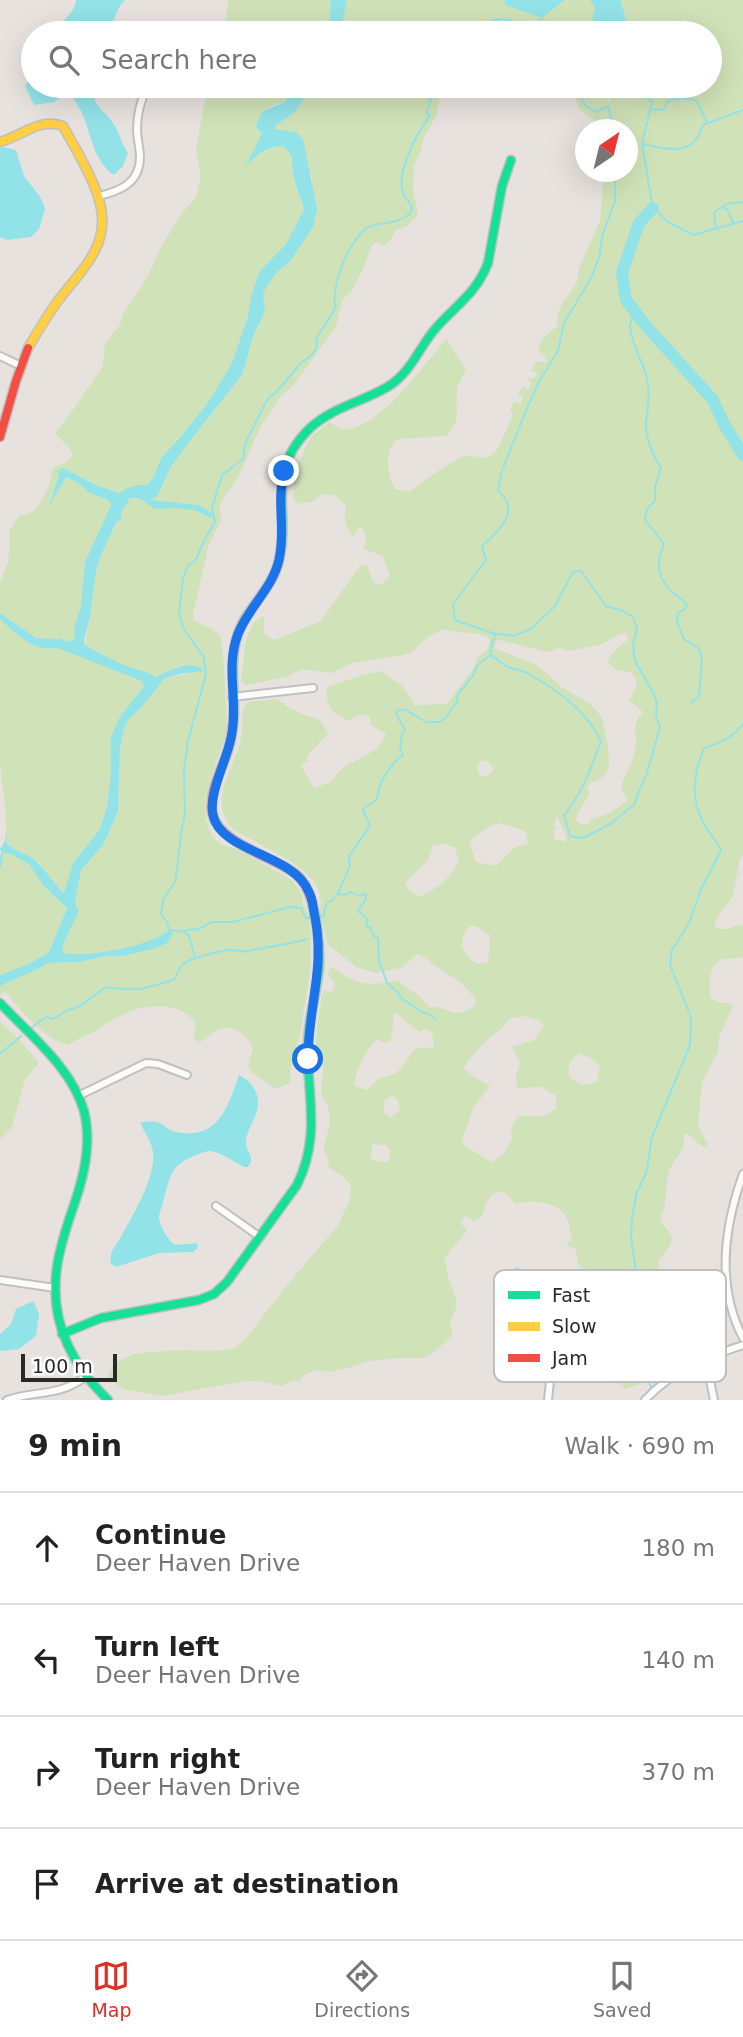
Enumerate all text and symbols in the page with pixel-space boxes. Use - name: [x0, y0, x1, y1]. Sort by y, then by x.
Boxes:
- search box: [21, 21, 722, 98]
- icon: search: [45, 41, 83, 79]
- text: Search here: [101, 45, 257, 75]
- north arrow: [575, 119, 638, 182]
- route end: [268, 455, 299, 486]
- route start: [292, 1043, 323, 1074]
- legend: [494, 1270, 726, 1382]
- text: Fast: [552, 1284, 590, 1306]
- text: Slow: [552, 1315, 597, 1337]
- text: Jam: [551, 1347, 588, 1369]
- scale bar: [21, 1351, 117, 1383]
- text: 100 m: [32, 1355, 93, 1377]
- text: 9 min: [28, 1428, 122, 1463]
- text: Walk · 690 m: [564, 1433, 715, 1459]
- text: Continue: [95, 1520, 226, 1550]
- icon: ahead: [28, 1529, 66, 1567]
- text: 180 m: [641, 1535, 715, 1561]
- text: Deer Haven Drive: [95, 1550, 300, 1576]
- text: Turn left: [95, 1632, 219, 1662]
- icon: left: [28, 1641, 66, 1679]
- text: 140 m: [641, 1647, 715, 1673]
- text: Deer Haven Drive: [95, 1662, 300, 1688]
- text: Turn right: [95, 1744, 240, 1774]
- icon: right: [28, 1753, 66, 1791]
- text: 370 m: [641, 1759, 715, 1785]
- text: Deer Haven Drive: [95, 1774, 300, 1800]
- icon: arrive: [28, 1865, 66, 1903]
- text: Arrive at destination: [95, 1869, 399, 1899]
- tab: Map: [91, 1957, 132, 2021]
- tab: Directions: [314, 1957, 410, 2021]
- tab: Saved: [593, 1957, 652, 2021]

